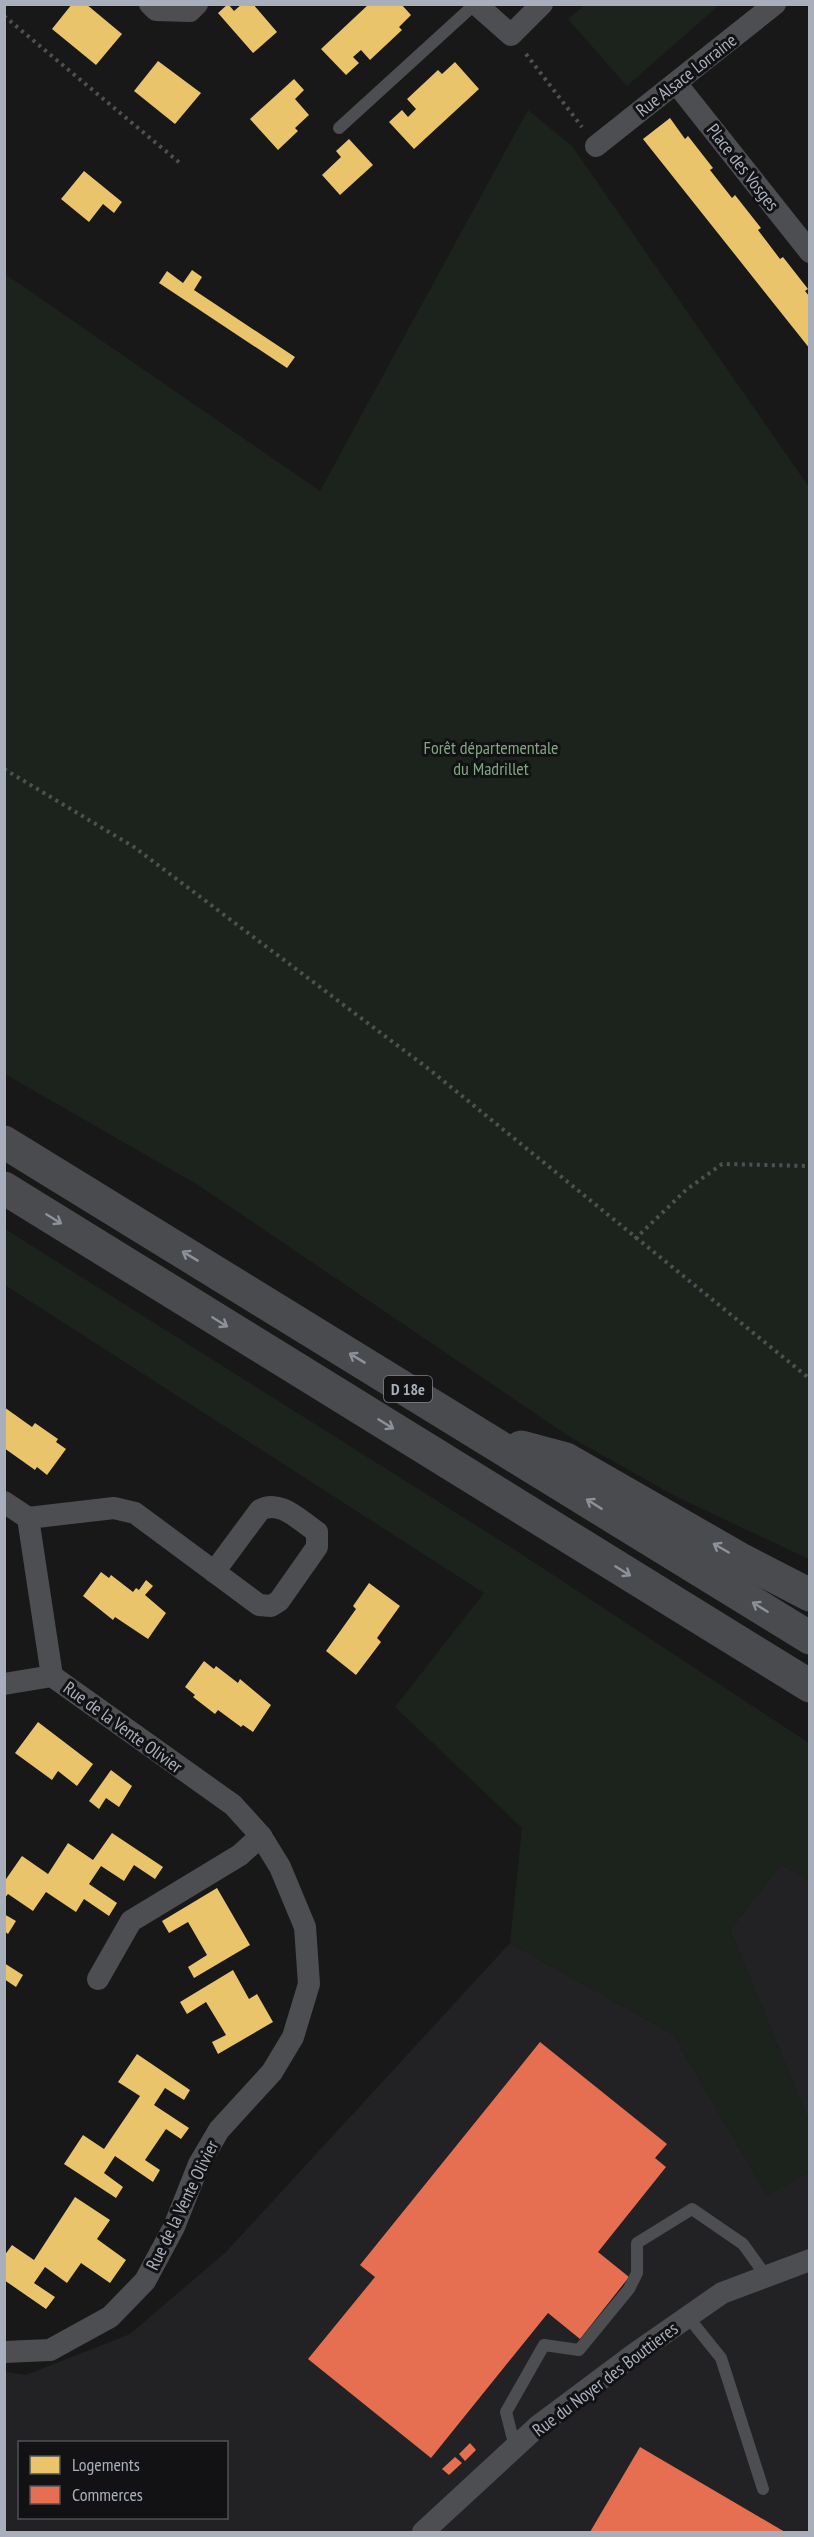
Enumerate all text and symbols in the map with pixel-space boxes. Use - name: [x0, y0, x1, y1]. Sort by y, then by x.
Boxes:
- street label: Rue Alsace Lorraine: [631, 29, 741, 121]
- street label: Place des Vosges: [702, 119, 784, 215]
- park label: Forêt départementale du Madrillet: [423, 736, 559, 780]
- one-way arrow: [45, 1214, 62, 1226]
- one-way arrow: [182, 1250, 199, 1262]
- one-way arrow: [211, 1316, 228, 1328]
- one-way arrow: [349, 1352, 366, 1364]
- road number: D 18e: [384, 1376, 432, 1402]
- one-way arrow: [377, 1419, 394, 1431]
- one-way arrow: [586, 1498, 603, 1510]
- one-way arrow: [713, 1542, 730, 1554]
- one-way arrow: [614, 1565, 631, 1577]
- one-way arrow: [752, 1601, 769, 1613]
- street label: Rue de la Vente Olivier: [59, 1676, 187, 1778]
- street label: Rue de la Vente Olivier: [141, 2136, 223, 2274]
- street label: Rue du Noyer des Bouttieres: [528, 2317, 682, 2441]
- legend: [18, 2441, 228, 2519]
- text: Logements: [72, 2453, 140, 2476]
- text: Commerces: [72, 2483, 143, 2506]

